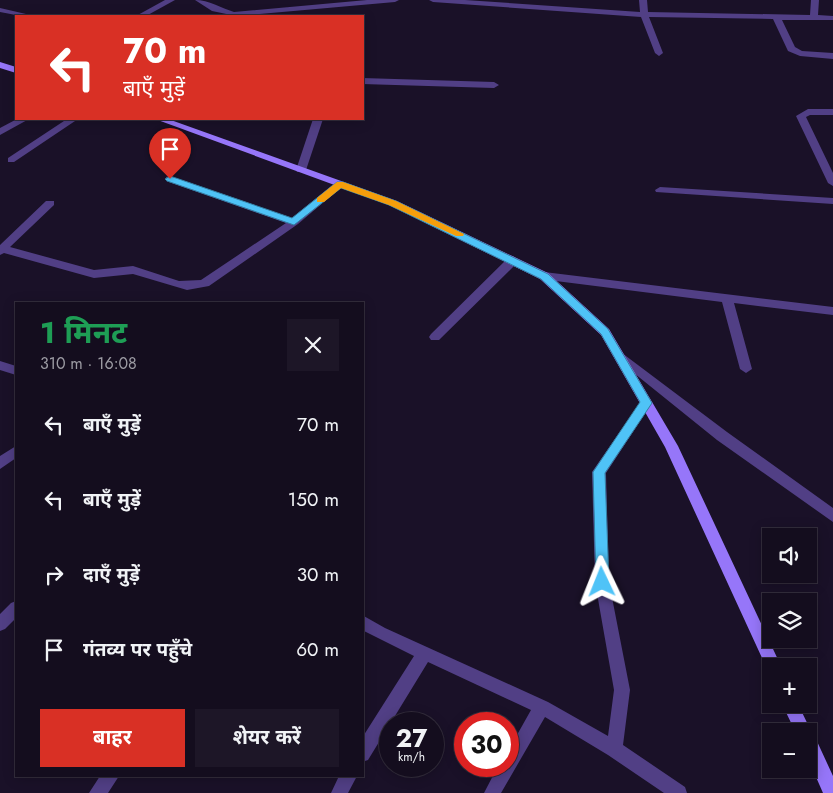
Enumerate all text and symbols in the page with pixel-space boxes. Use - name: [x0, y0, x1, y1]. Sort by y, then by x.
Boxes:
- text: 70 m: [123, 26, 206, 76]
- icon: left: [40, 35, 105, 100]
- text: बाएँ मुड़ें: [123, 72, 185, 104]
- pin: [149, 128, 191, 179]
- icon: arrive: [156, 135, 184, 163]
- text: 1 मिनट: [40, 311, 127, 354]
- button: close: [287, 319, 339, 371]
- text: 310 m · 16:08: [40, 352, 137, 375]
- icon: left: [40, 411, 68, 439]
- text: बाएँ मुड़ें: [83, 411, 141, 438]
- text: 70 m: [297, 411, 339, 438]
- icon: left: [40, 486, 68, 514]
- text: बाएँ मुड़ें: [83, 486, 141, 513]
- text: 150 m: [288, 486, 339, 513]
- map controls: [762, 528, 817, 778]
- button: sound: [762, 528, 817, 583]
- position arrow: [575, 555, 627, 607]
- icon: right: [40, 561, 68, 589]
- text: दाएँ मुड़ें: [83, 561, 140, 588]
- text: 30 m: [297, 561, 339, 588]
- button: layers: [762, 593, 817, 648]
- icon: arrive: [40, 636, 68, 664]
- text: गंतव्य पर पहुँचे: [83, 636, 192, 663]
- text: 60 m: [296, 636, 339, 663]
- button: +: [762, 658, 817, 713]
- button: बाहर: [40, 709, 185, 767]
- button: शेयर करें: [195, 709, 339, 767]
- speed limit sign: 30: [454, 712, 519, 777]
- text: 27: [396, 720, 427, 756]
- button: −: [762, 723, 817, 778]
- text: km/h: [398, 748, 425, 766]

